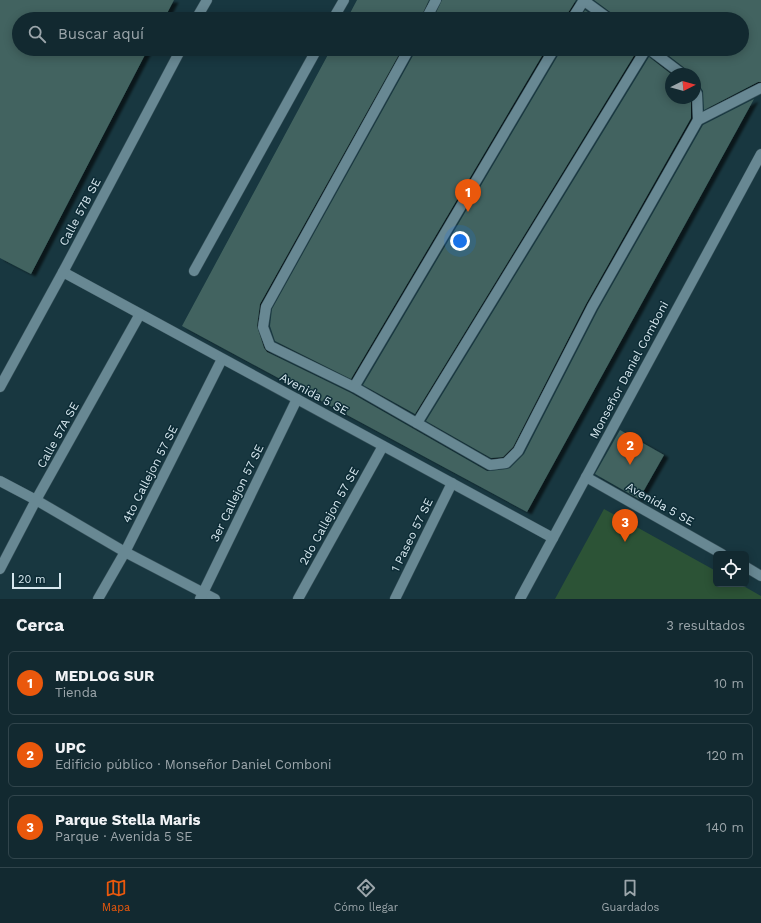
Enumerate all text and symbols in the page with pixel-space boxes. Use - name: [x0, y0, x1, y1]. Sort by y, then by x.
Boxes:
- search box: [12, 12, 749, 56]
- icon: search: [26, 23, 48, 45]
- text: Buscar aquí: [58, 25, 144, 43]
- north arrow: [665, 68, 701, 104]
- street label: Calle 57B SE: [56, 176, 104, 248]
- pin: 1: [455, 179, 481, 212]
- your location: [450, 231, 470, 251]
- street label: Monseñor Daniel Comboni: [587, 299, 671, 441]
- street label: Avenida 5 SE: [277, 370, 351, 418]
- street label: Calle 57A SE: [34, 399, 82, 470]
- street label: 4to Callejon 57 SE: [119, 423, 181, 525]
- pin: 2: [617, 432, 643, 465]
- street label: 3er Callejon 57 SE: [207, 442, 267, 544]
- street label: 2do Callejon 57 SE: [296, 464, 362, 567]
- street label: Avenida 5 SE: [623, 479, 697, 529]
- street label: 1 Paseo 57 SE: [388, 496, 436, 574]
- pin: 3: [612, 509, 638, 542]
- map controls: [713, 551, 749, 587]
- button: locate: [713, 551, 749, 587]
- scale bar: [12, 571, 61, 590]
- text: 20 m: [18, 573, 46, 586]
- text: Cerca: [16, 615, 64, 635]
- text: 3 resultados: [666, 618, 745, 633]
- text: MEDLOG SUR: [55, 667, 154, 685]
- text: 1: [27, 676, 33, 691]
- text: 10 m: [714, 676, 744, 691]
- text: Tienda: [55, 685, 97, 700]
- text: UPC: [55, 739, 86, 757]
- text: 2: [26, 748, 34, 763]
- text: 120 m: [706, 748, 744, 763]
- text: Edificio público · Monseñor Daniel Comboni: [55, 757, 332, 772]
- text: Parque Stella Maris: [55, 811, 201, 829]
- text: 3: [26, 820, 34, 835]
- text: 140 m: [706, 820, 744, 835]
- text: Parque · Avenida 5 SE: [55, 829, 193, 844]
- tab: Mapa: [102, 877, 130, 914]
- tab: Cómo llegar: [334, 877, 398, 914]
- tab: Guardados: [602, 877, 659, 914]

